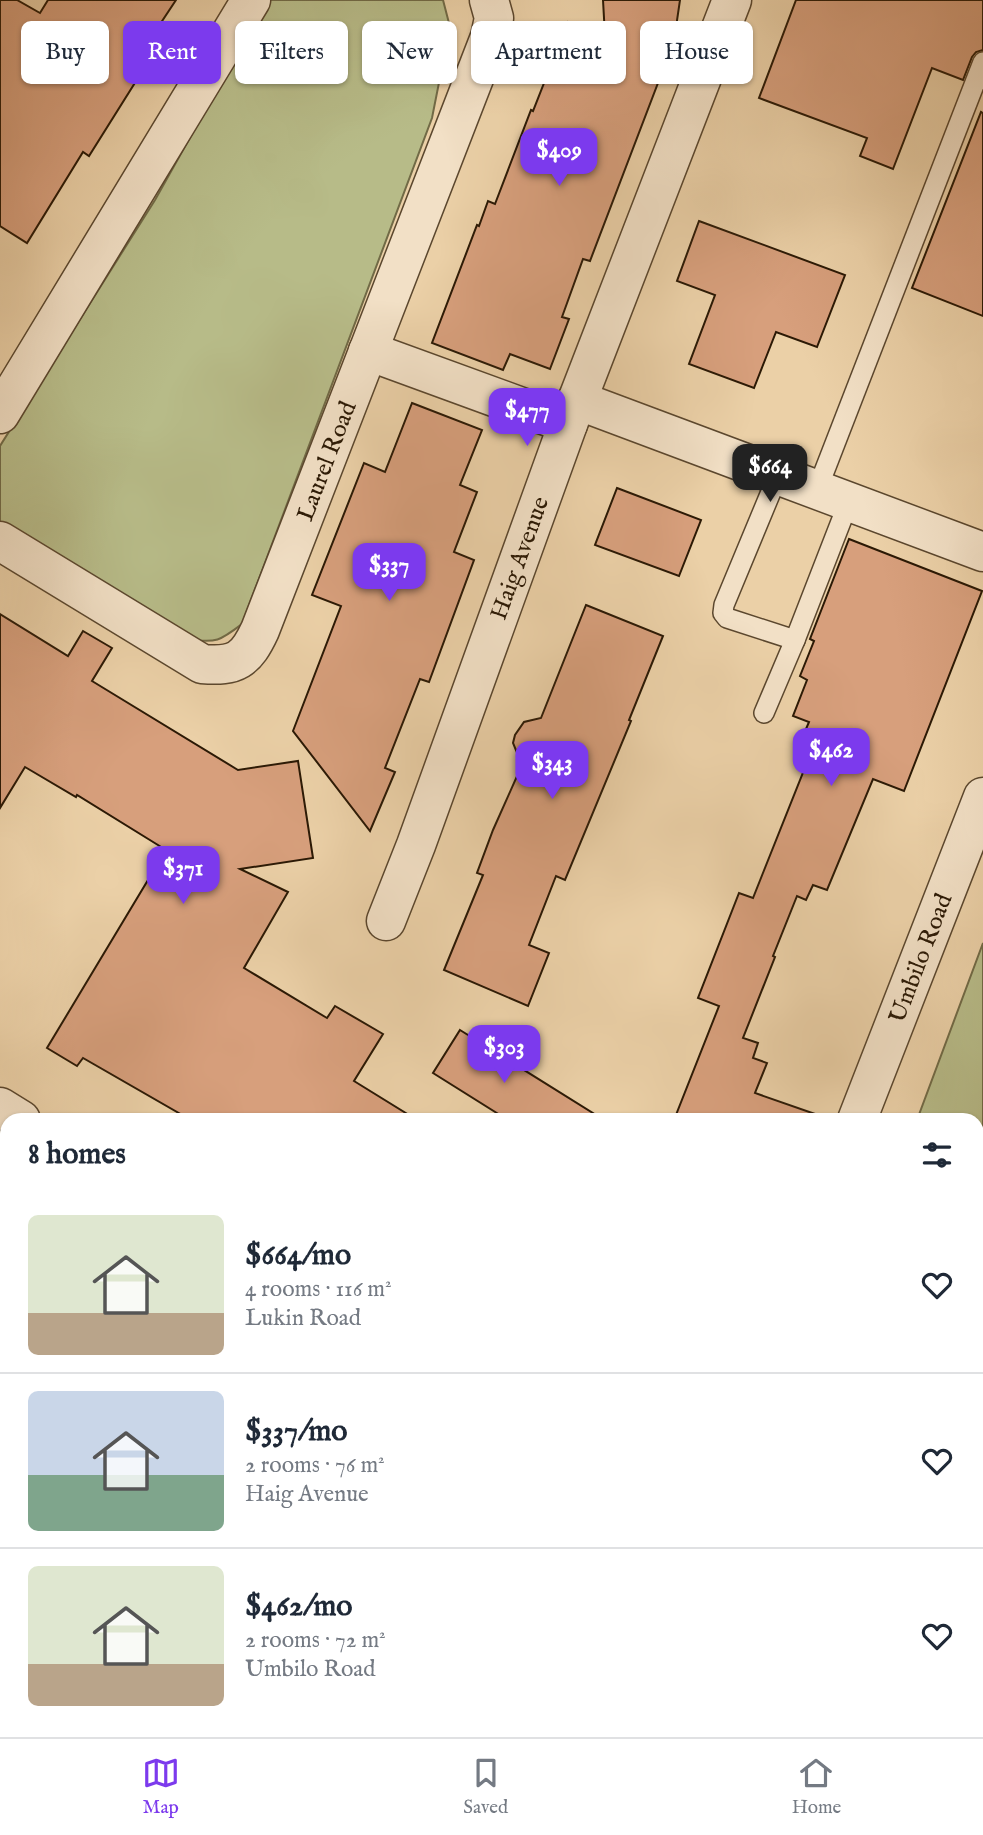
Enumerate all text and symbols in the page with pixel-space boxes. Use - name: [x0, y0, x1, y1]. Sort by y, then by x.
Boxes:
- chip: Buy: [21, 21, 109, 84]
- chip: Rent: [123, 21, 221, 84]
- chip: Filters: [235, 21, 348, 84]
- chip: New: [362, 21, 457, 84]
- chip: Apartment: [471, 21, 626, 84]
- chip: House: [640, 21, 753, 84]
- pin: $409: [518, 128, 600, 188]
- text: $409: [536, 136, 582, 165]
- pin: $477: [486, 388, 568, 448]
- text: $477: [505, 396, 549, 425]
- street label: Laurel Road: [290, 397, 364, 526]
- pin: $664: [729, 444, 811, 504]
- text: $664: [748, 452, 792, 481]
- street label: Haig Avenue: [484, 493, 557, 624]
- pin: $337: [348, 544, 430, 603]
- text: $337: [369, 551, 409, 580]
- pin: $462: [790, 728, 872, 788]
- text: $462: [809, 736, 853, 765]
- pin: $343: [511, 742, 593, 801]
- text: $343: [531, 749, 573, 778]
- pin: $371: [142, 846, 224, 906]
- text: $371: [163, 854, 203, 883]
- street label: Umbilo Road: [883, 889, 960, 1028]
- pin: $303: [463, 1026, 545, 1085]
- text: $303: [483, 1033, 525, 1062]
- text: 8 homes: [28, 1136, 126, 1174]
- icon: filters: [918, 1136, 956, 1174]
- text: $664/mo: [245, 1237, 351, 1275]
- icon: home: [84, 1243, 168, 1327]
- icon: heart: [918, 1266, 956, 1304]
- text: 4 rooms · 116 m²: [245, 1275, 392, 1304]
- text: Lukin Road: [245, 1304, 361, 1333]
- text: $337/mo: [245, 1413, 348, 1451]
- icon: home: [84, 1419, 168, 1503]
- icon: heart: [918, 1442, 956, 1480]
- text: 2 rooms · 76 m²: [245, 1451, 385, 1480]
- text: Haig Avenue: [245, 1480, 369, 1509]
- text: $462/mo: [245, 1588, 353, 1626]
- icon: home: [84, 1594, 168, 1678]
- icon: heart: [918, 1617, 956, 1655]
- text: 2 rooms · 72 m²: [245, 1626, 386, 1655]
- text: Umbilo Road: [245, 1655, 376, 1684]
- tab: Map: [142, 1754, 180, 1820]
- tab: Saved: [463, 1754, 508, 1820]
- tab: Home: [792, 1754, 841, 1820]

